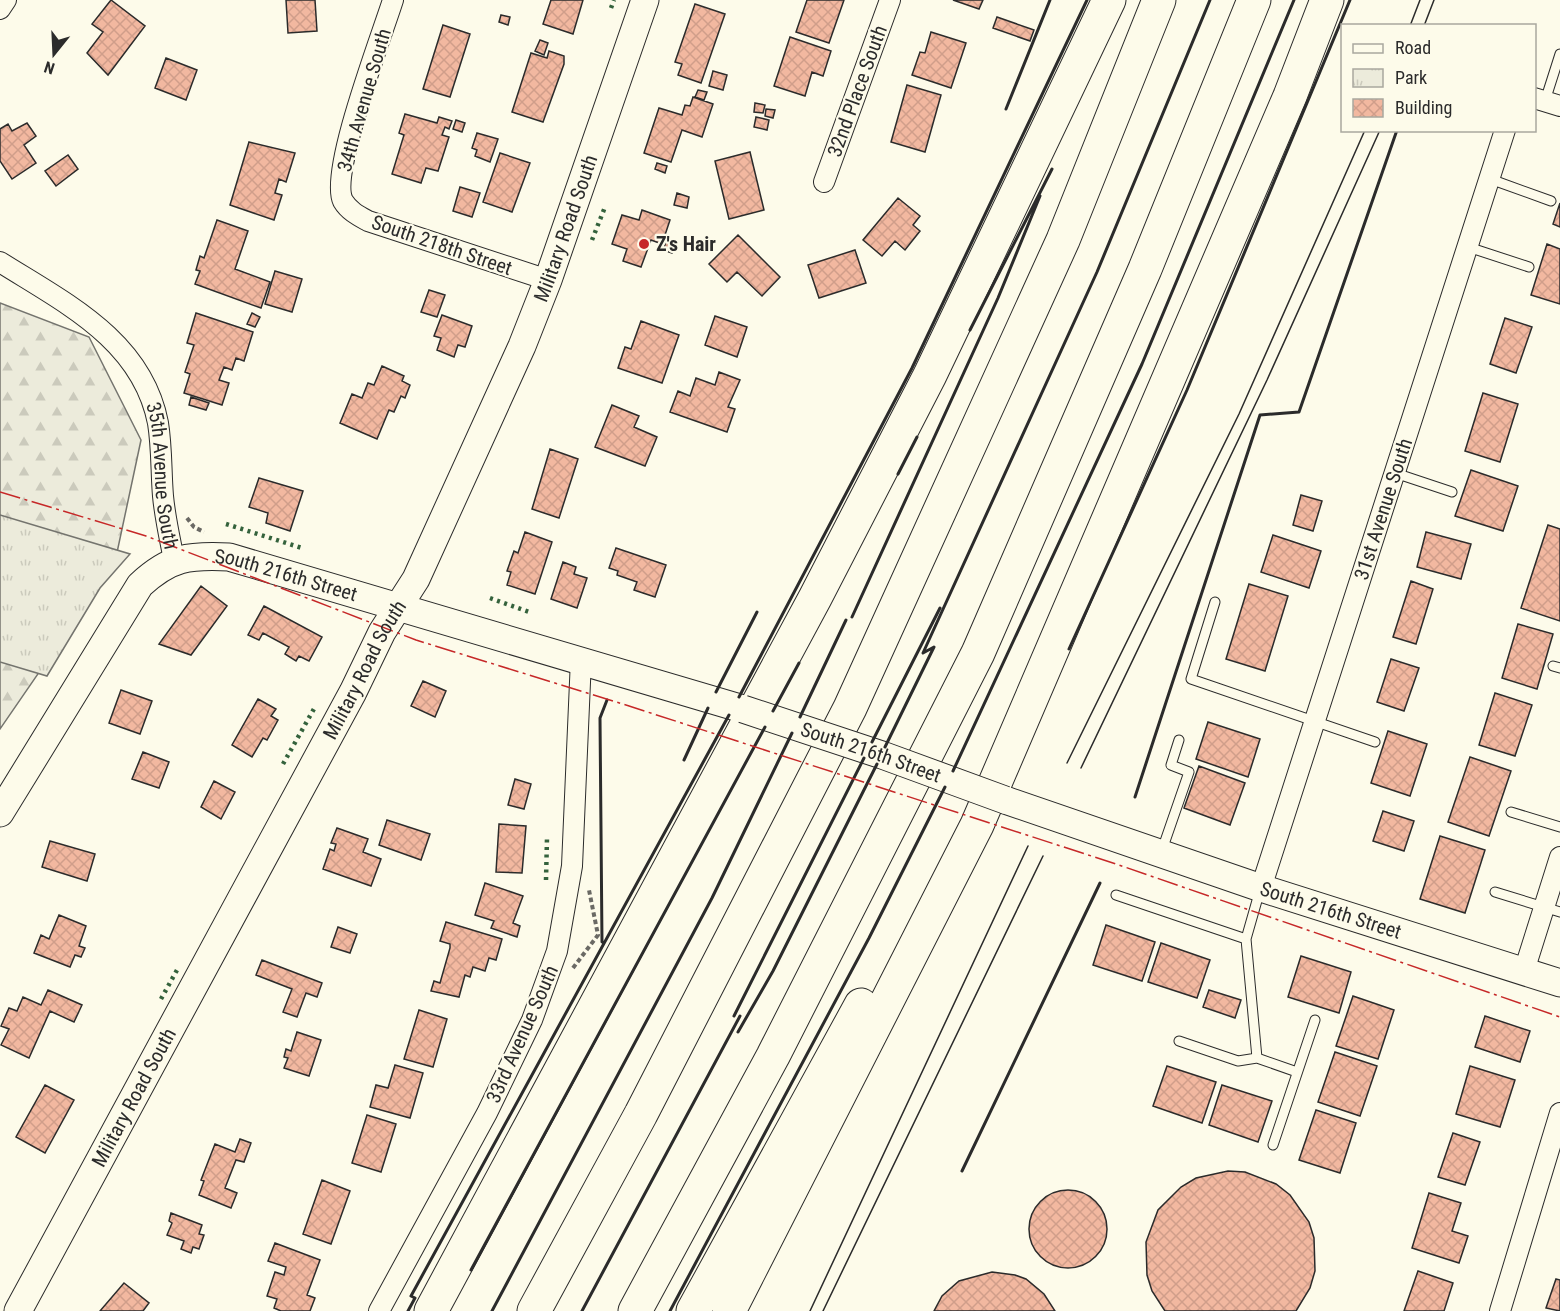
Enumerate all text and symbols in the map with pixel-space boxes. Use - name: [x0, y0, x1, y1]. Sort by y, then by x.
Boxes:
- street label: 32nd Place South: [822, 22, 892, 160]
- north arrow: [24, 24, 84, 84]
- legend: [1341, 24, 1536, 132]
- street label: 34th Avenue South: [332, 26, 396, 174]
- text: Road: [1395, 37, 1431, 58]
- text: N: [42, 57, 57, 78]
- text: Park: [1395, 67, 1427, 88]
- text: Building: [1395, 97, 1452, 118]
- street label: Military Road South: [529, 152, 602, 305]
- street label: South 218th Street: [369, 210, 515, 280]
- place label: Z's Hair: [656, 232, 716, 256]
- marker: Z's Hair: [637, 237, 651, 251]
- street label: 35th Avenue South: [141, 399, 184, 551]
- street label: 31st Avenue South: [1349, 435, 1417, 583]
- street label: South 216th Street: [214, 544, 360, 606]
- street label: Military Road South: [318, 596, 411, 743]
- street label: South 216th Street: [798, 717, 944, 788]
- street label: South 216th Street: [1257, 877, 1405, 944]
- street label: 33rd Avenue South: [481, 962, 563, 1106]
- street label: Military Road South: [86, 1024, 181, 1171]

